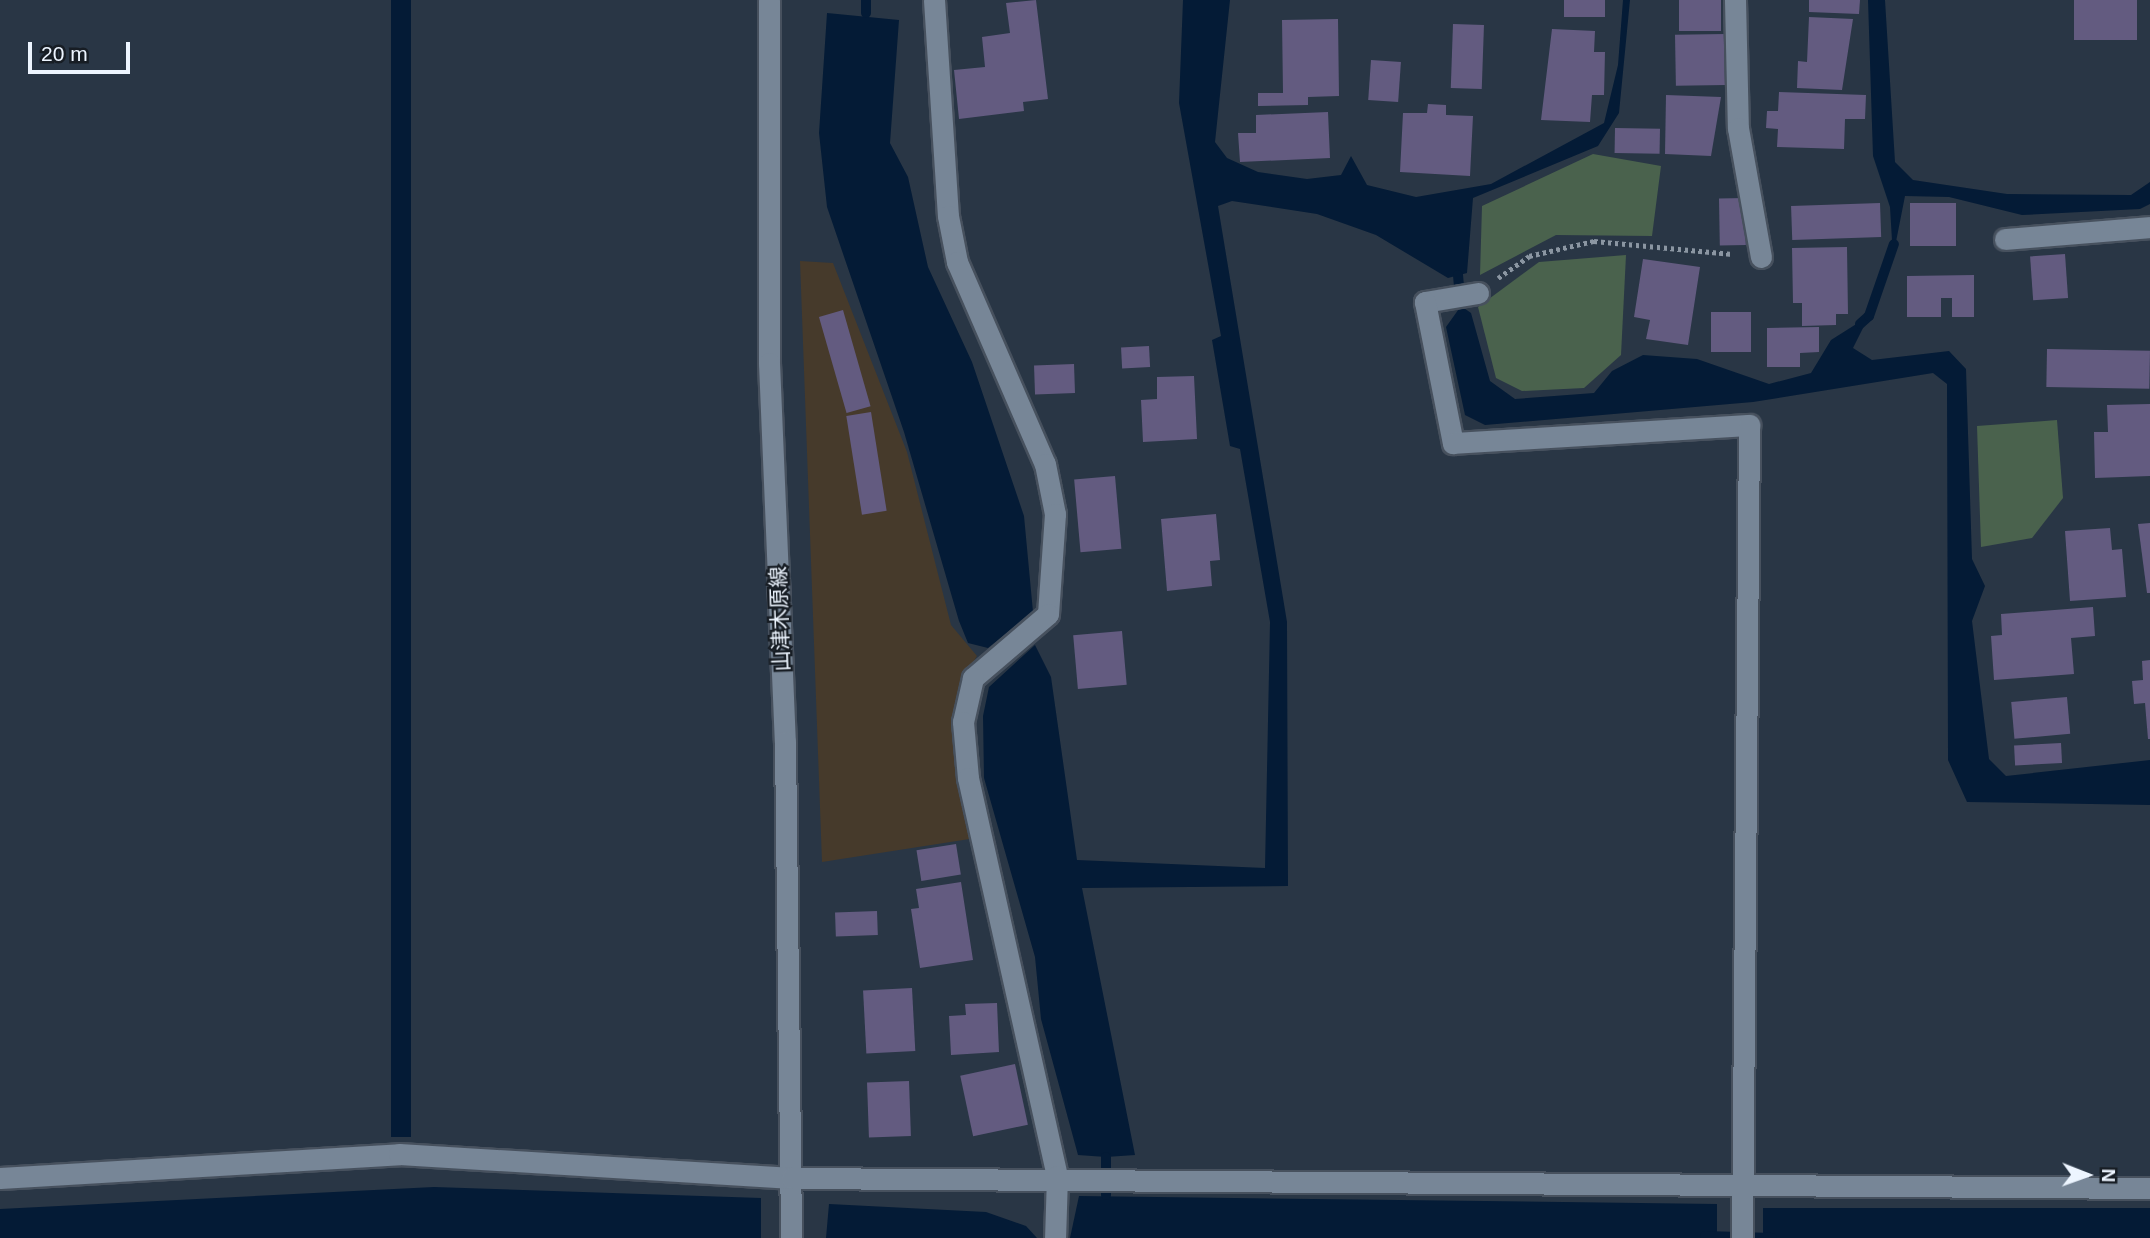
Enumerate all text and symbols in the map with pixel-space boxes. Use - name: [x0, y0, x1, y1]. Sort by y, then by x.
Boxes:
- scale bar: [32, 28, 133, 72]
- text: 20 m: [41, 42, 88, 65]
- street label: 山津木原線: [766, 566, 794, 672]
- north arrow: [2052, 1140, 2122, 1210]
- text: N: [2098, 1168, 2119, 1182]

